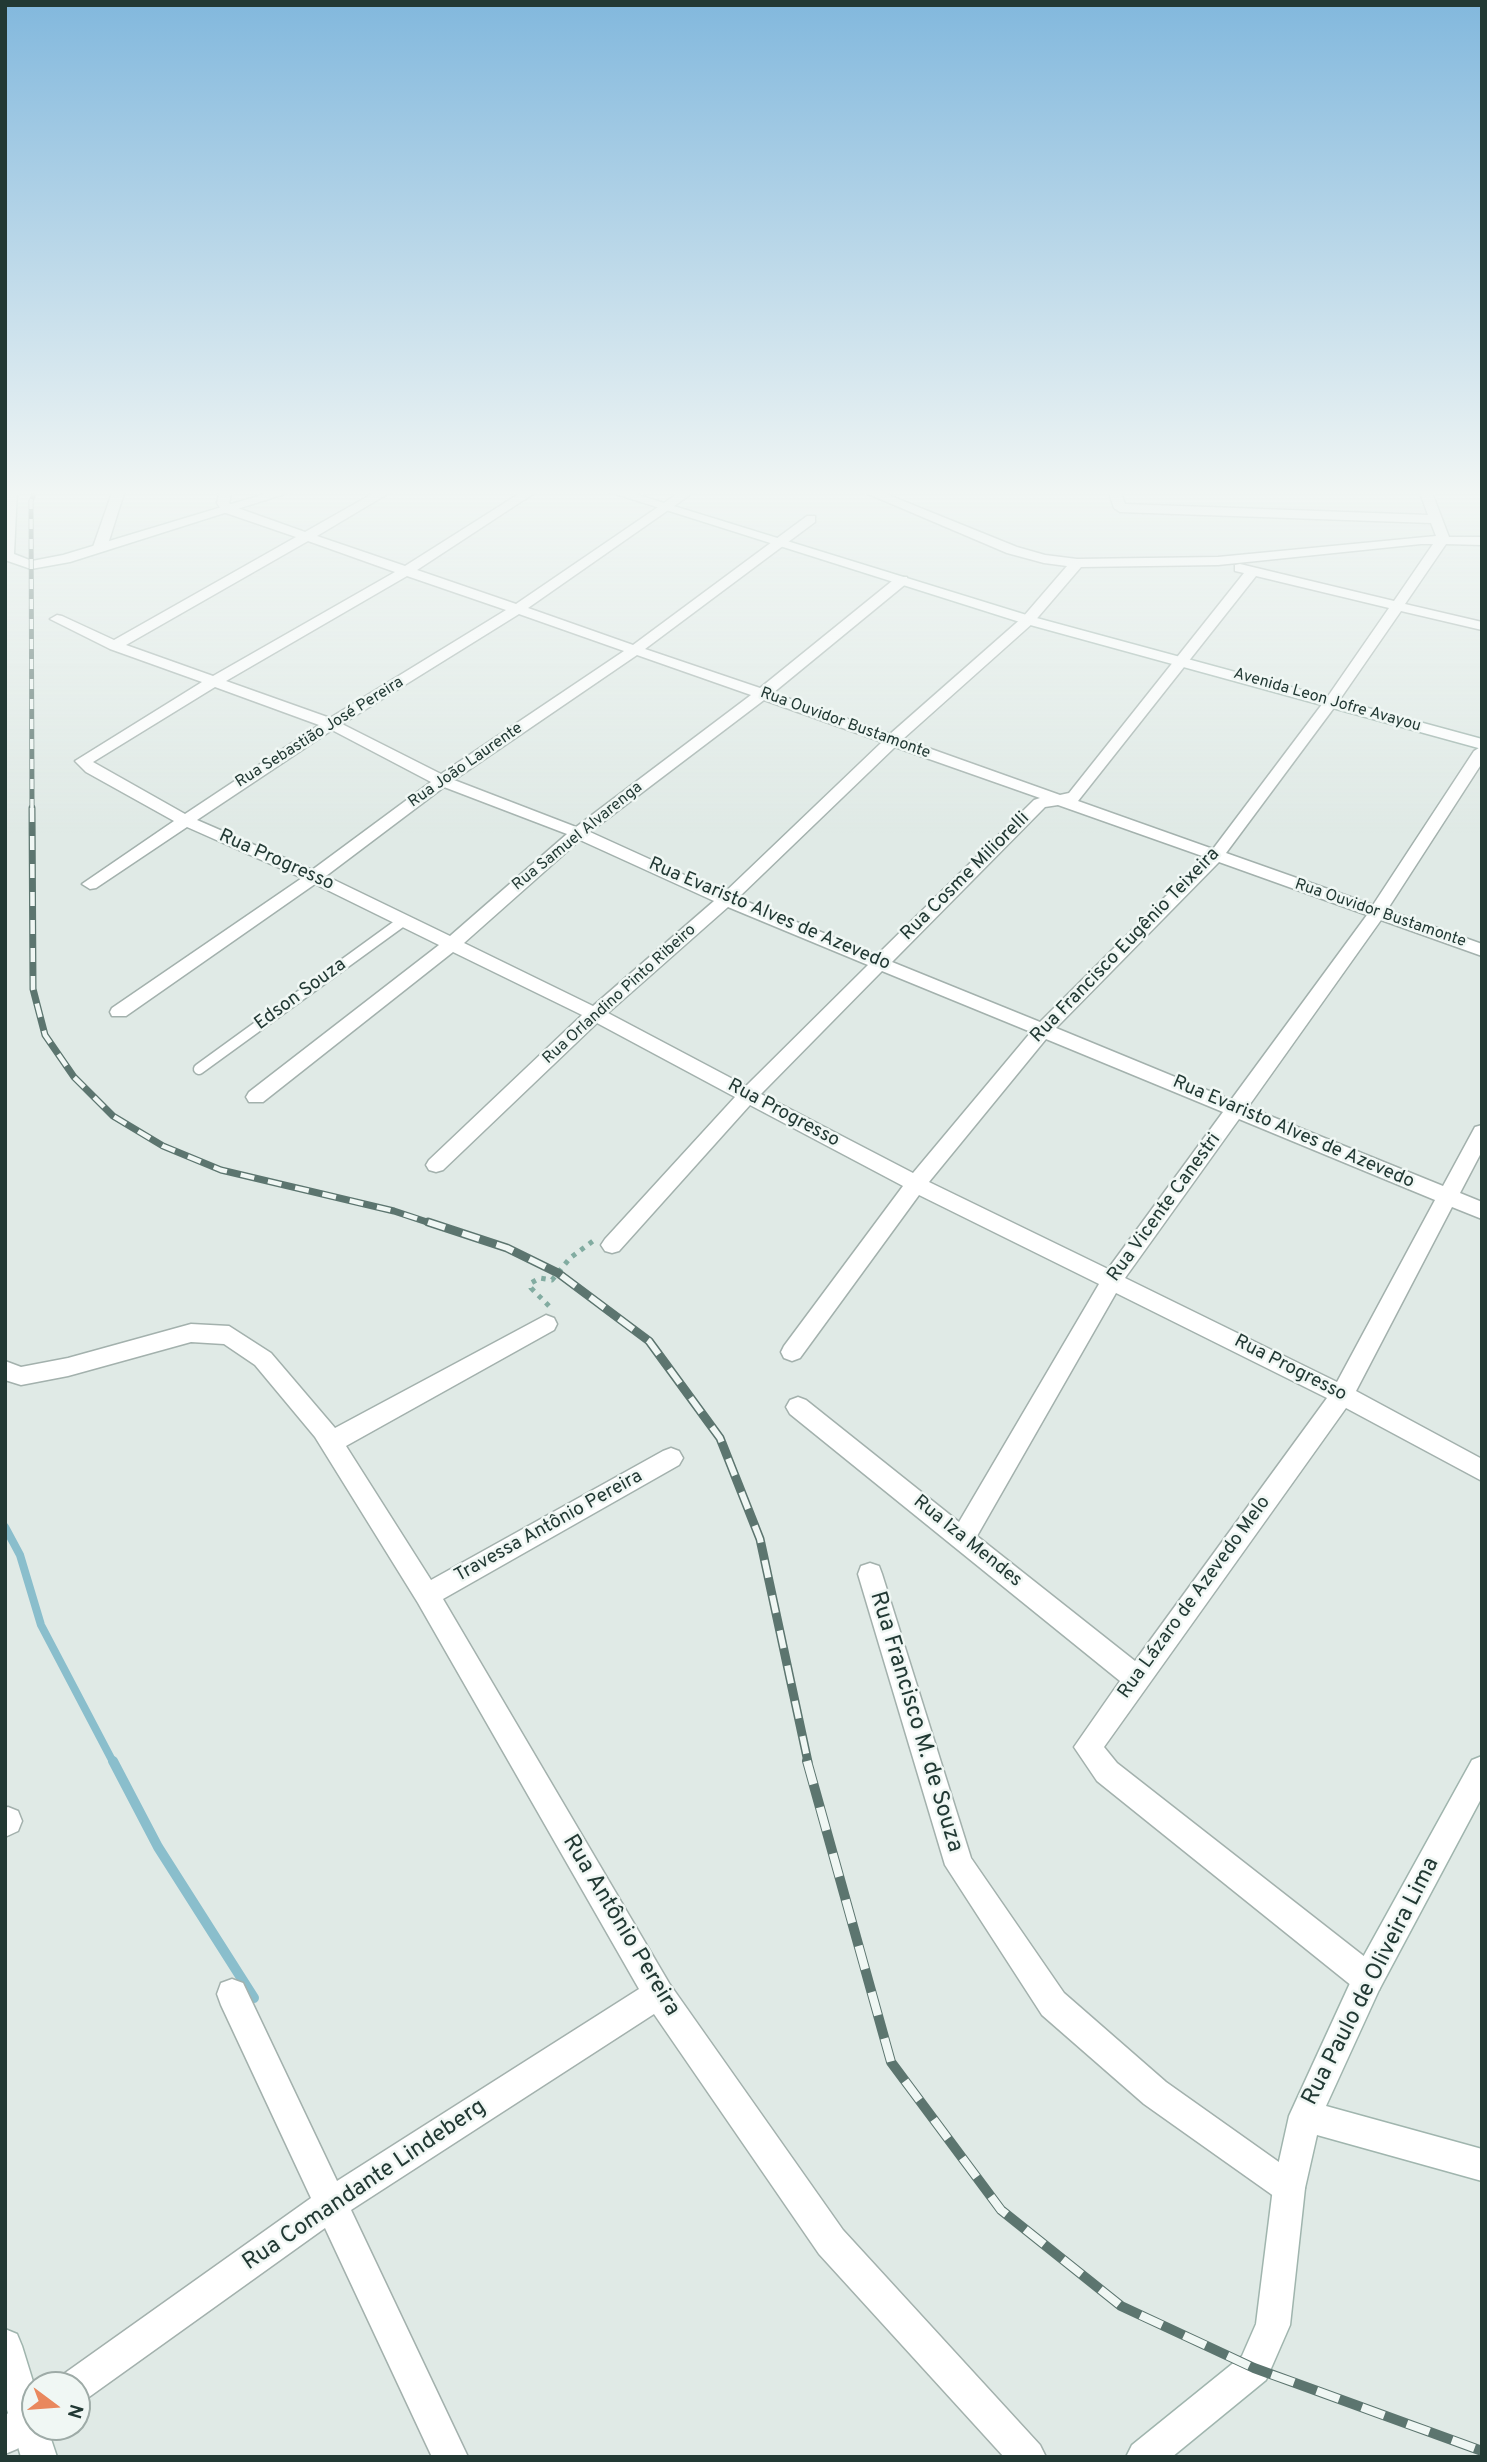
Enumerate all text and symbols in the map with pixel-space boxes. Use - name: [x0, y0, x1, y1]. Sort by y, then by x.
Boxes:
- street label: Avenida Leon Jofre Avayou: [1231, 665, 1423, 737]
- street label: Rua Sebastião José Pereira: [232, 673, 408, 793]
- street label: Rua Ouvidor Bustamonte: [757, 684, 933, 764]
- street label: Rua João Laurente: [405, 719, 527, 813]
- street label: Rua Samuel Alvarenga: [509, 779, 647, 895]
- street label: Rua Cosme Miliorelli: [897, 808, 1035, 946]
- street label: Rua Progresso: [215, 825, 337, 897]
- street label: Rua Francisco Eugênio Teixeira: [1027, 844, 1225, 1048]
- street label: Rua Evaristo Alves de Azevedo: [645, 854, 893, 976]
- street label: Rua Ouvidor Bustamonte: [1292, 876, 1468, 952]
- street label: Rua Orlandino Pinto Ribeiro: [539, 921, 701, 1069]
- street label: Edson Souza: [251, 954, 351, 1036]
- street label: Rua Evaristo Alves de Azevedo: [1169, 1072, 1417, 1194]
- street label: Rua Progresso: [723, 1075, 843, 1153]
- street label: Rua Vicente Canestri: [1104, 1129, 1226, 1287]
- street label: Rua Progresso: [1230, 1331, 1350, 1407]
- street label: Travessa Antônio Pereira: [451, 1466, 647, 1588]
- street label: Rua Iza Mendes: [908, 1491, 1026, 1593]
- street label: Rua Lázaro de Azevedo Melo: [1114, 1492, 1276, 1704]
- street label: Rua Francisco M. de Souza: [862, 1588, 968, 1856]
- street label: Rua Antônio Pereira: [555, 1830, 685, 2022]
- street label: Rua Paulo de Oliveira Lima: [1297, 1853, 1447, 2111]
- street label: Rua Comandante Lindeberg: [238, 2094, 492, 2278]
- north arrow: [21, 2371, 91, 2441]
- text: N: [61, 2401, 88, 2421]

